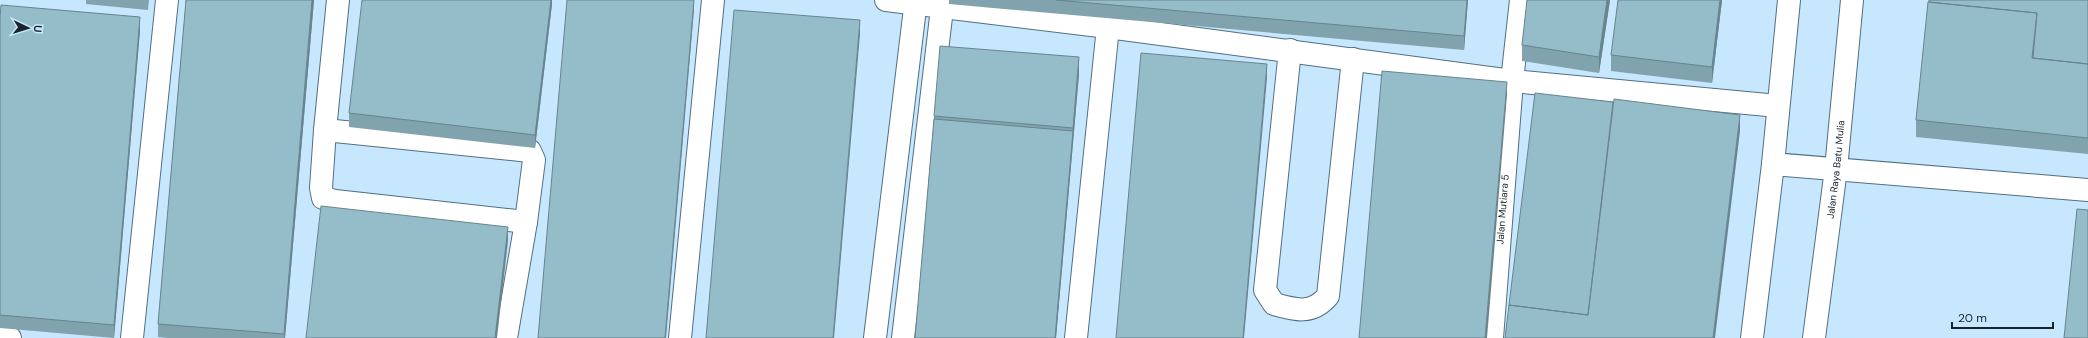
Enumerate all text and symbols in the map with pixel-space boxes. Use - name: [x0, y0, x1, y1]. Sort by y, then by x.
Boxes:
- north arrow: [8, 8, 48, 48]
- text: U: [31, 24, 45, 33]
- street label: Jalan Raya Batu Mulia: [1823, 120, 1847, 219]
- street label: Jalan Mutiara 5: [1493, 174, 1511, 245]
- scale bar: [1952, 304, 2053, 330]
- text: 20 m: [1958, 310, 1987, 326]

